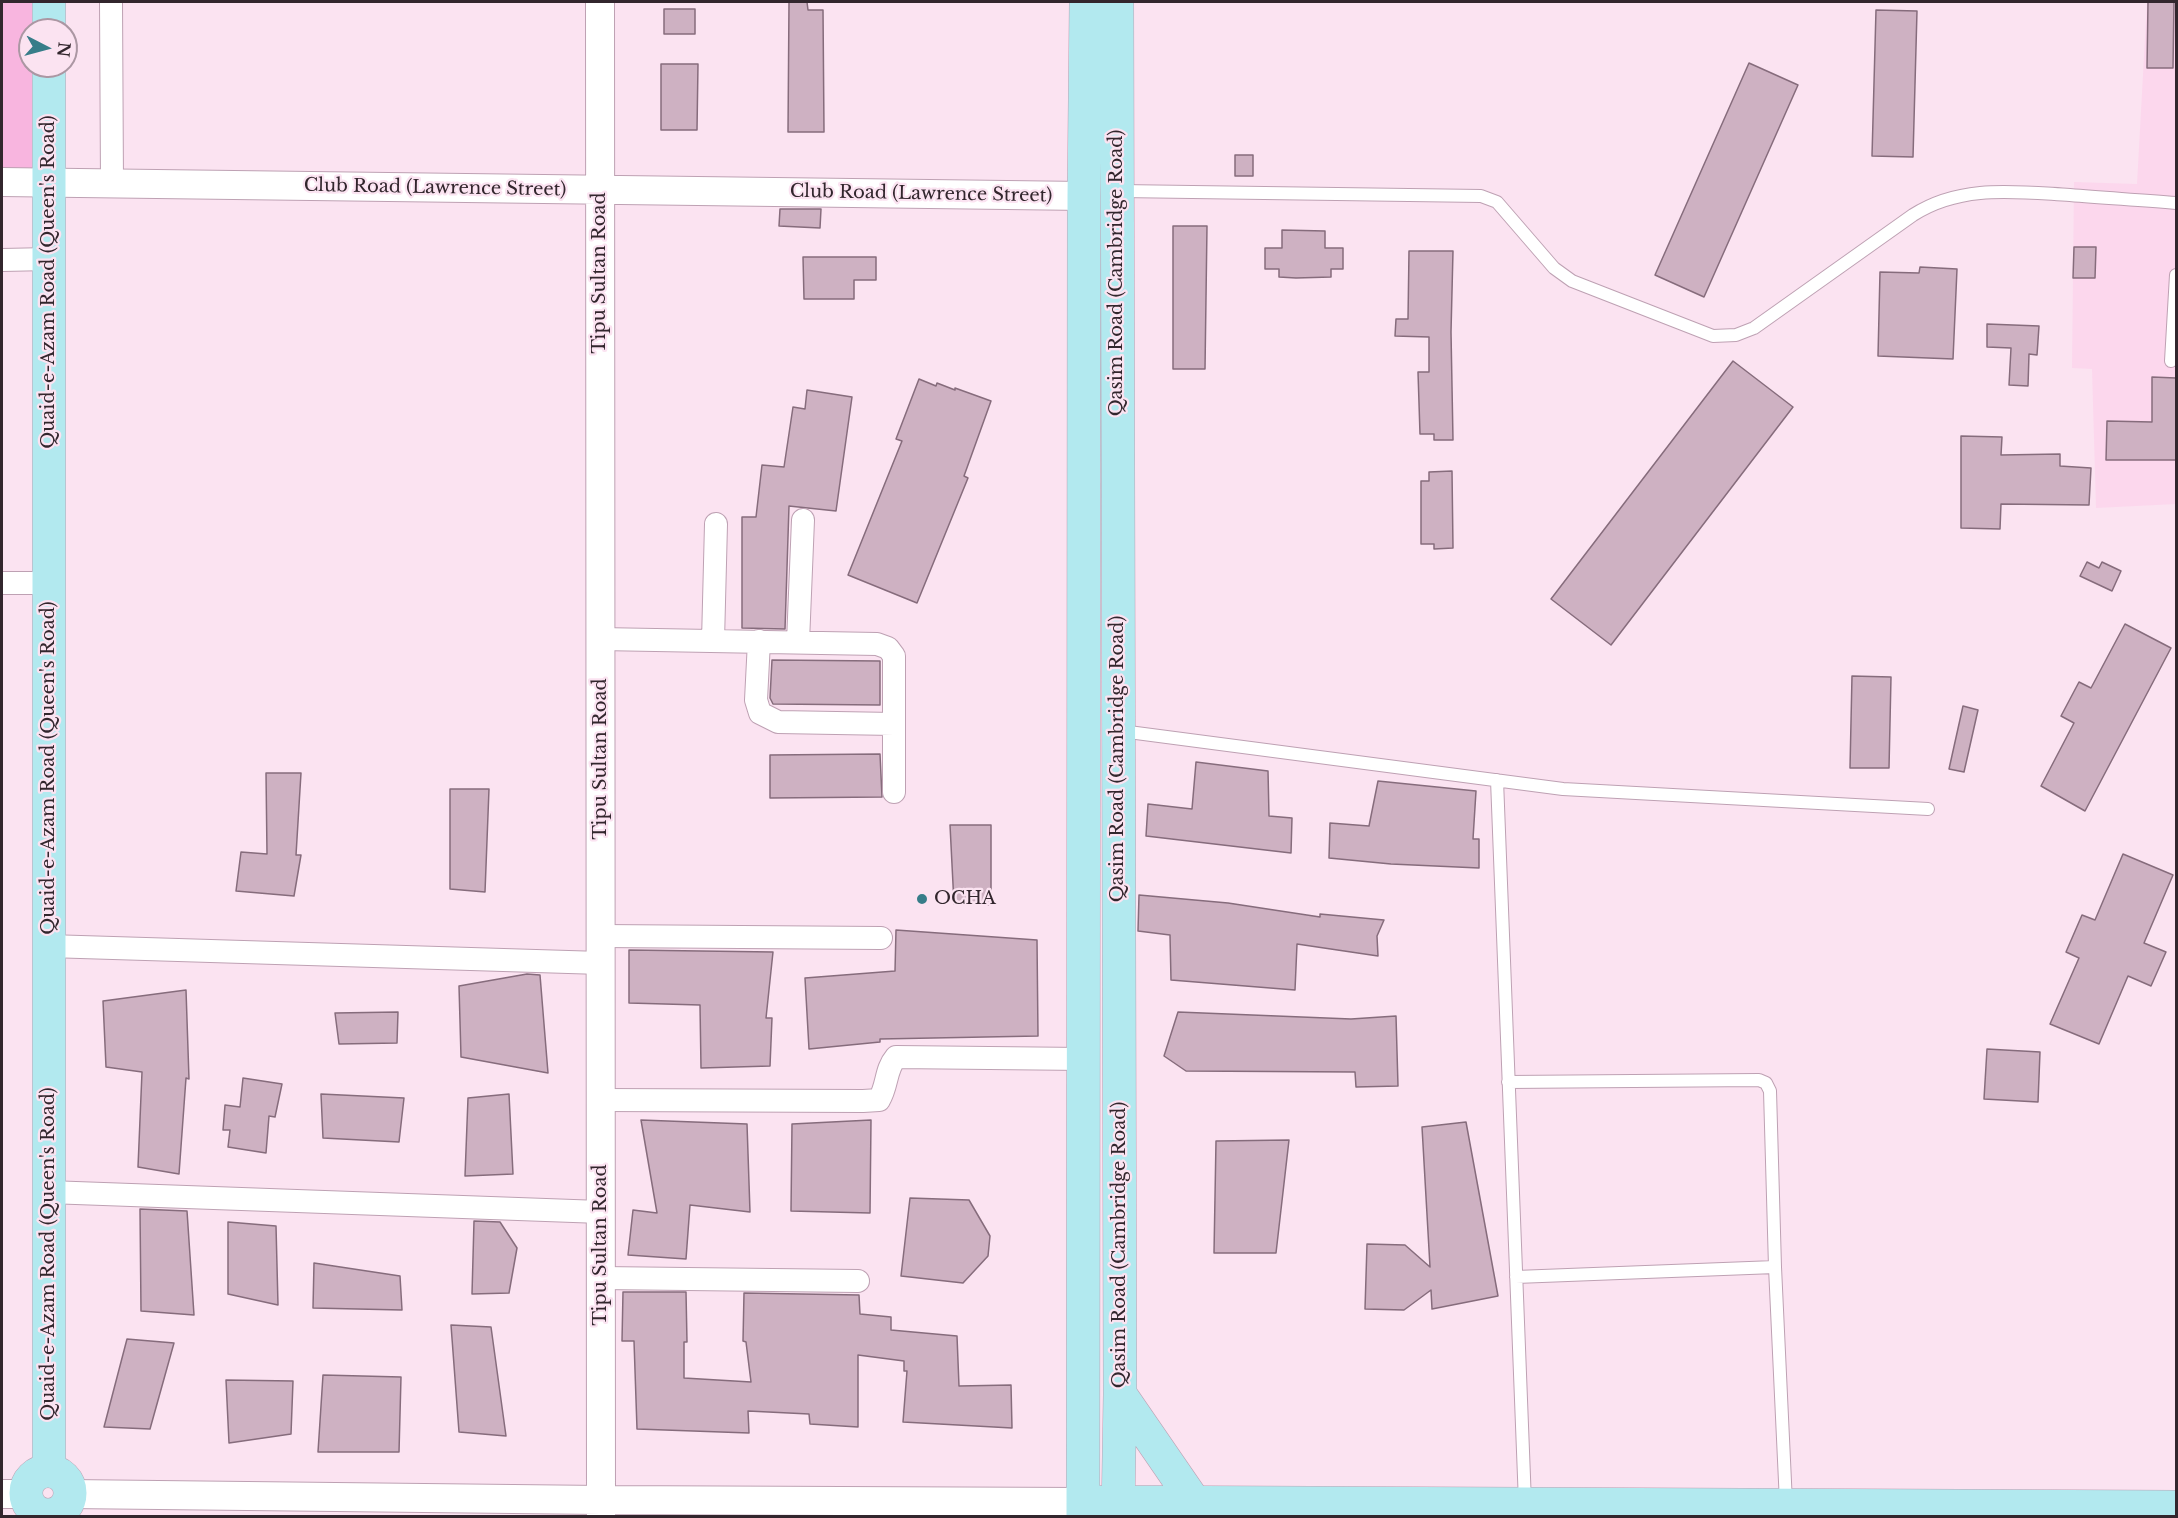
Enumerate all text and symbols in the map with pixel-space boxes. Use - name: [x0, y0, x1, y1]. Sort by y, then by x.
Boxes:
- north arrow: [18, 18, 78, 78]
- text: N: [53, 41, 75, 58]
- street label: Quaid-e-Azam Road (Queen's Road): [38, 115, 60, 449]
- street label: Qasim Road (Cambridge Road): [1106, 130, 1128, 416]
- street label: Club Road (Lawrence Street): [304, 175, 566, 201]
- street label: Club Road (Lawrence Street): [790, 181, 1052, 207]
- street label: Tipu Sultan Road: [589, 192, 611, 354]
- street label: Quaid-e-Azam Road (Queen's Road): [38, 601, 60, 935]
- street label: Qasim Road (Cambridge Road): [1107, 616, 1129, 902]
- street label: Tipu Sultan Road: [590, 678, 612, 840]
- place label: OCHA: [934, 888, 996, 910]
- marker: OCHA: [915, 892, 929, 906]
- street label: Quaid-e-Azam Road (Queen's Road): [38, 1087, 60, 1421]
- street label: Qasim Road (Cambridge Road): [1109, 1102, 1131, 1388]
- street label: Tipu Sultan Road: [590, 1164, 612, 1326]

